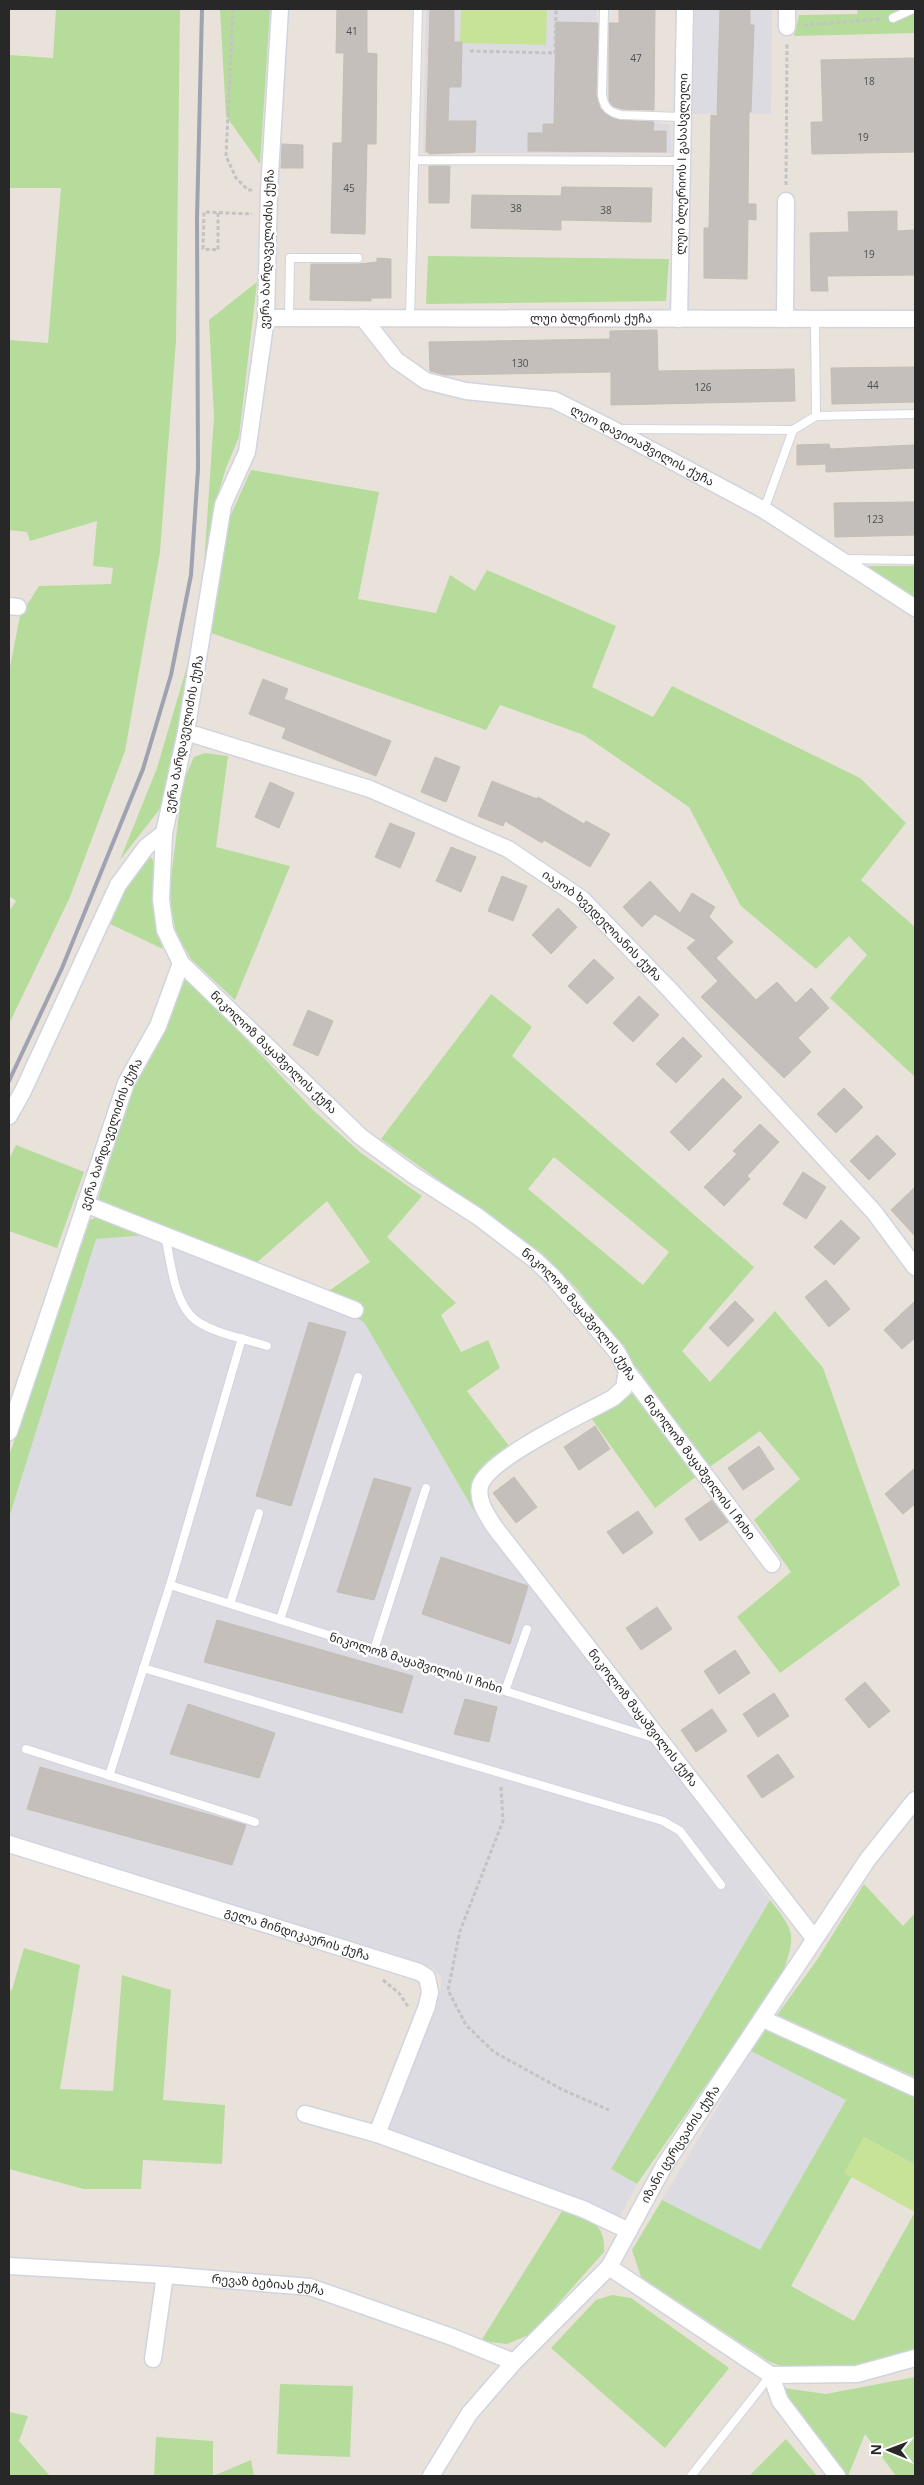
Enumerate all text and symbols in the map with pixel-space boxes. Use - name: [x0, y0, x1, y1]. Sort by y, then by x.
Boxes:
- house number: 41: [346, 24, 358, 38]
- house number: 47: [630, 51, 642, 65]
- street label: ლუი ბლერიოს I გასასვლელი: [671, 73, 692, 255]
- house number: 18: [863, 74, 875, 88]
- house number: 19: [857, 130, 869, 144]
- street label: ვერა ბარდაველიძის ქუჩა: [255, 169, 278, 329]
- house number: 45: [343, 181, 355, 195]
- house number: 38: [510, 201, 522, 215]
- house number: 38: [600, 203, 612, 217]
- house number: 19: [863, 247, 875, 261]
- street label: ლუი ბლერიოს ქუჩა: [530, 309, 652, 327]
- house number: 130: [511, 356, 529, 370]
- house number: 44: [867, 378, 879, 392]
- house number: 126: [694, 380, 712, 394]
- street label: ლეო დავითაშვილის ქუჩა: [568, 401, 717, 490]
- house number: 123: [866, 512, 884, 526]
- street label: ვერა ბარდაველიძის ქუჩა: [160, 654, 207, 814]
- street label: იაკობ ხვედელიანის ქუჩა: [539, 866, 666, 985]
- street label: ნიკოლოზ მაყაშვილის ქუჩა: [207, 987, 341, 1118]
- street label: ვერა ბარდაველიძის ქუჩა: [75, 1055, 146, 1212]
- street label: ნიკოლოზ მაყაშვილის ქუჩა: [518, 1244, 641, 1384]
- street label: ნიკოლოზ მაყაშვილის I ჩიხი: [640, 1391, 760, 1543]
- street label: ნიკოლოზ მაყაშვილის II ჩიხი: [327, 1628, 505, 1697]
- street label: ნიკოლოზ მაყაშვილის ქუჩა: [584, 1645, 702, 1790]
- street label: გელა მინდიკაურის ქუჩა: [223, 1903, 372, 1964]
- street label: იზანი ცერცვაძის ქუჩა: [636, 2082, 723, 2206]
- street label: რევაზ ბებიას ქუჩა: [211, 2270, 327, 2300]
- north arrow: [864, 2425, 914, 2475]
- text: N: [866, 2444, 885, 2456]

